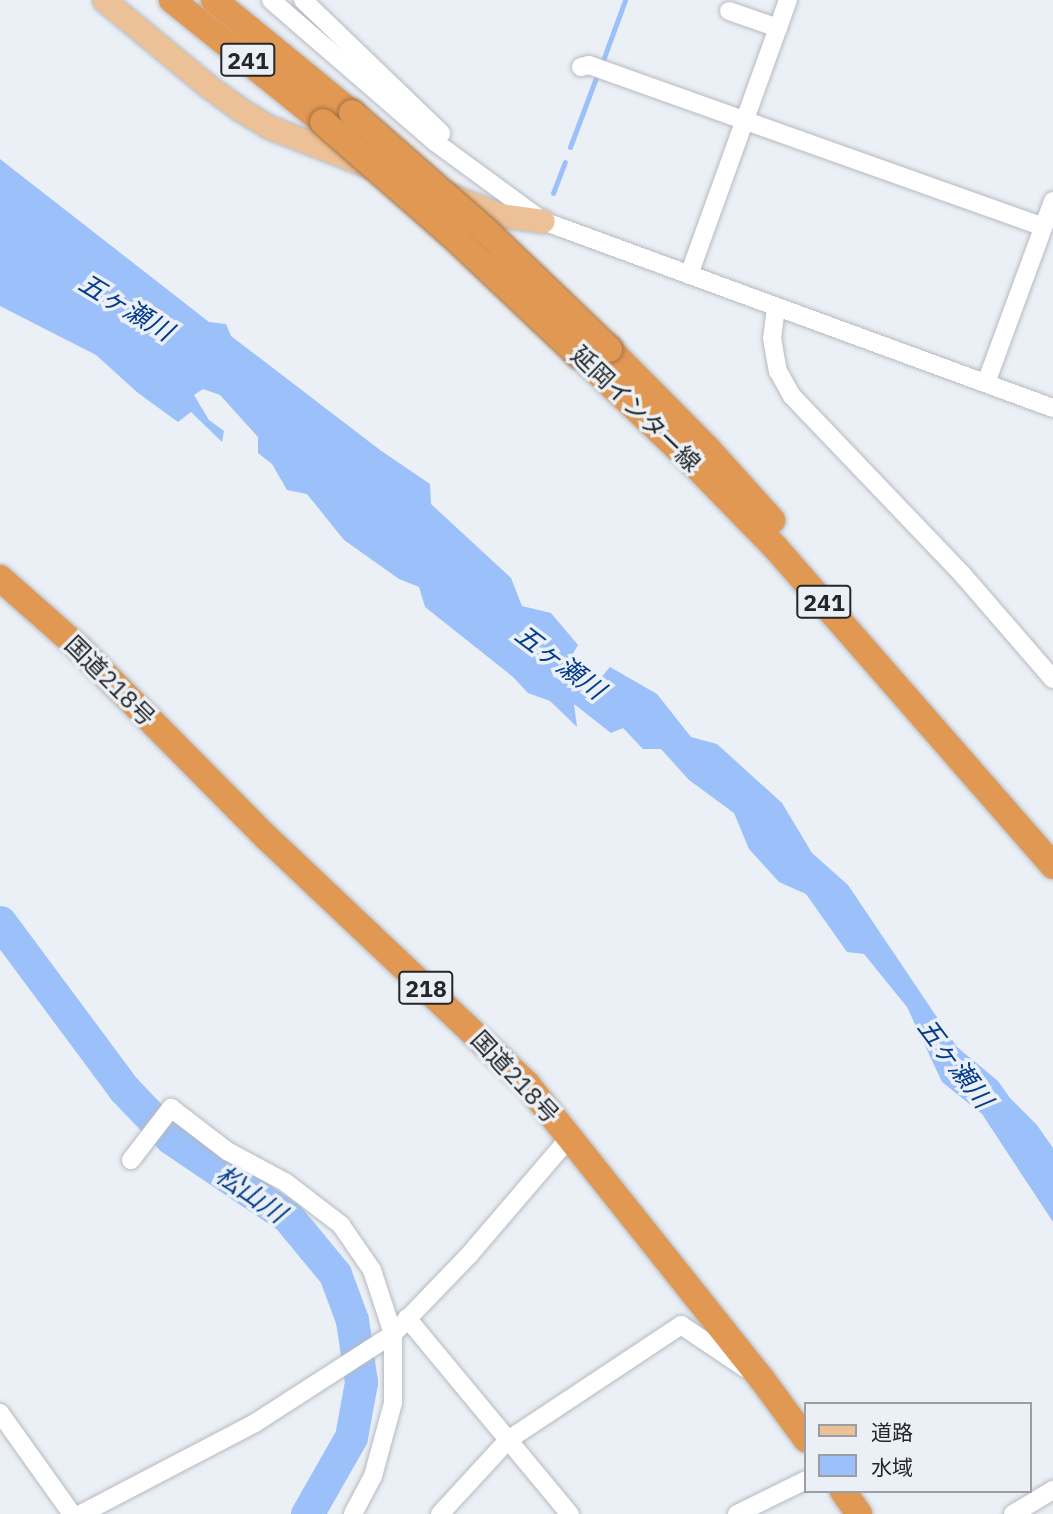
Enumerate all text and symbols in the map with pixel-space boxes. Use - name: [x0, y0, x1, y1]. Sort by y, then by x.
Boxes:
- road number: 241: [220, 40, 276, 80]
- water label: 五ヶ瀬川: [73, 267, 179, 347]
- street label: 延岡インター線: [566, 340, 706, 478]
- road number: 241: [796, 582, 852, 622]
- water label: 五ヶ瀬川: [509, 618, 611, 706]
- street label: 国道218号: [59, 630, 161, 732]
- road number: 218: [398, 968, 454, 1007]
- water label: 五ヶ瀬川: [911, 1012, 999, 1114]
- street label: 国道218号: [465, 1025, 565, 1129]
- water label: 松山川: [210, 1159, 292, 1229]
- legend: [804, 1402, 1032, 1493]
- text: 道路: [871, 1418, 913, 1446]
- text: 水域: [871, 1453, 913, 1481]

